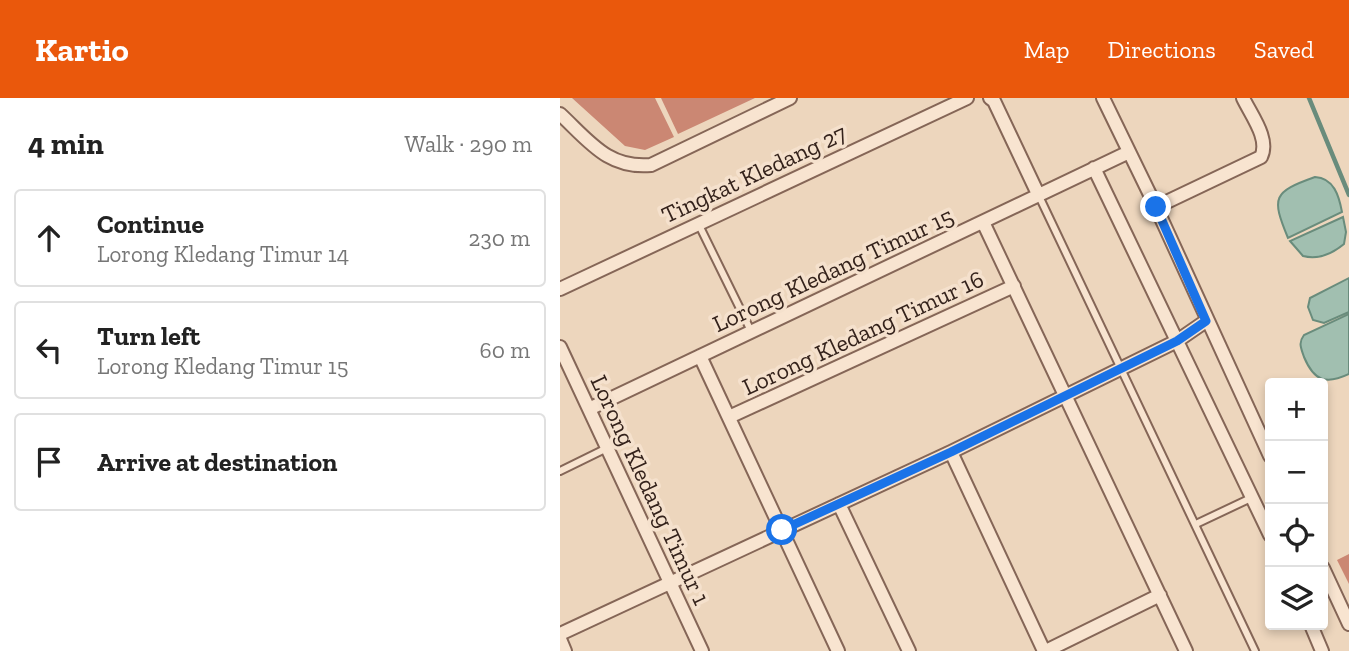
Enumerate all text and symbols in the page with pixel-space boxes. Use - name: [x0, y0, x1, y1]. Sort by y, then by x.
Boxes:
- text: Kartio: [35, 30, 129, 69]
- text: Map: [1024, 35, 1070, 64]
- text: Directions: [1108, 35, 1216, 64]
- text: Saved: [1254, 35, 1314, 64]
- street label: Tingkat Kledang 27: [657, 118, 851, 229]
- text: 4 min: [28, 126, 104, 162]
- text: Walk · 290 m: [404, 130, 532, 158]
- route end: [1140, 191, 1171, 222]
- street label: Lorong Kledang Timur 15: [708, 201, 958, 338]
- text: Continue: [97, 208, 204, 240]
- icon: ahead: [30, 219, 68, 257]
- text: 230 m: [469, 224, 530, 252]
- text: Lorong Kledang Timur 14: [97, 240, 349, 268]
- street label: Lorong Kledang Timur 16: [738, 264, 988, 401]
- text: Turn left: [97, 320, 200, 352]
- icon: left: [30, 331, 68, 369]
- text: 60 m: [479, 336, 530, 364]
- text: Lorong Kledang Timur 15: [97, 352, 348, 380]
- street label: Lorong Kledang Timur 1: [584, 370, 716, 609]
- map controls: [1265, 378, 1328, 630]
- button: +: [1265, 378, 1328, 441]
- button: −: [1265, 441, 1328, 504]
- icon: arrive: [30, 443, 68, 481]
- text: Arrive at destination: [97, 446, 337, 478]
- button: locate: [1265, 504, 1328, 567]
- route start: [766, 514, 797, 545]
- button: layers: [1265, 567, 1328, 630]

